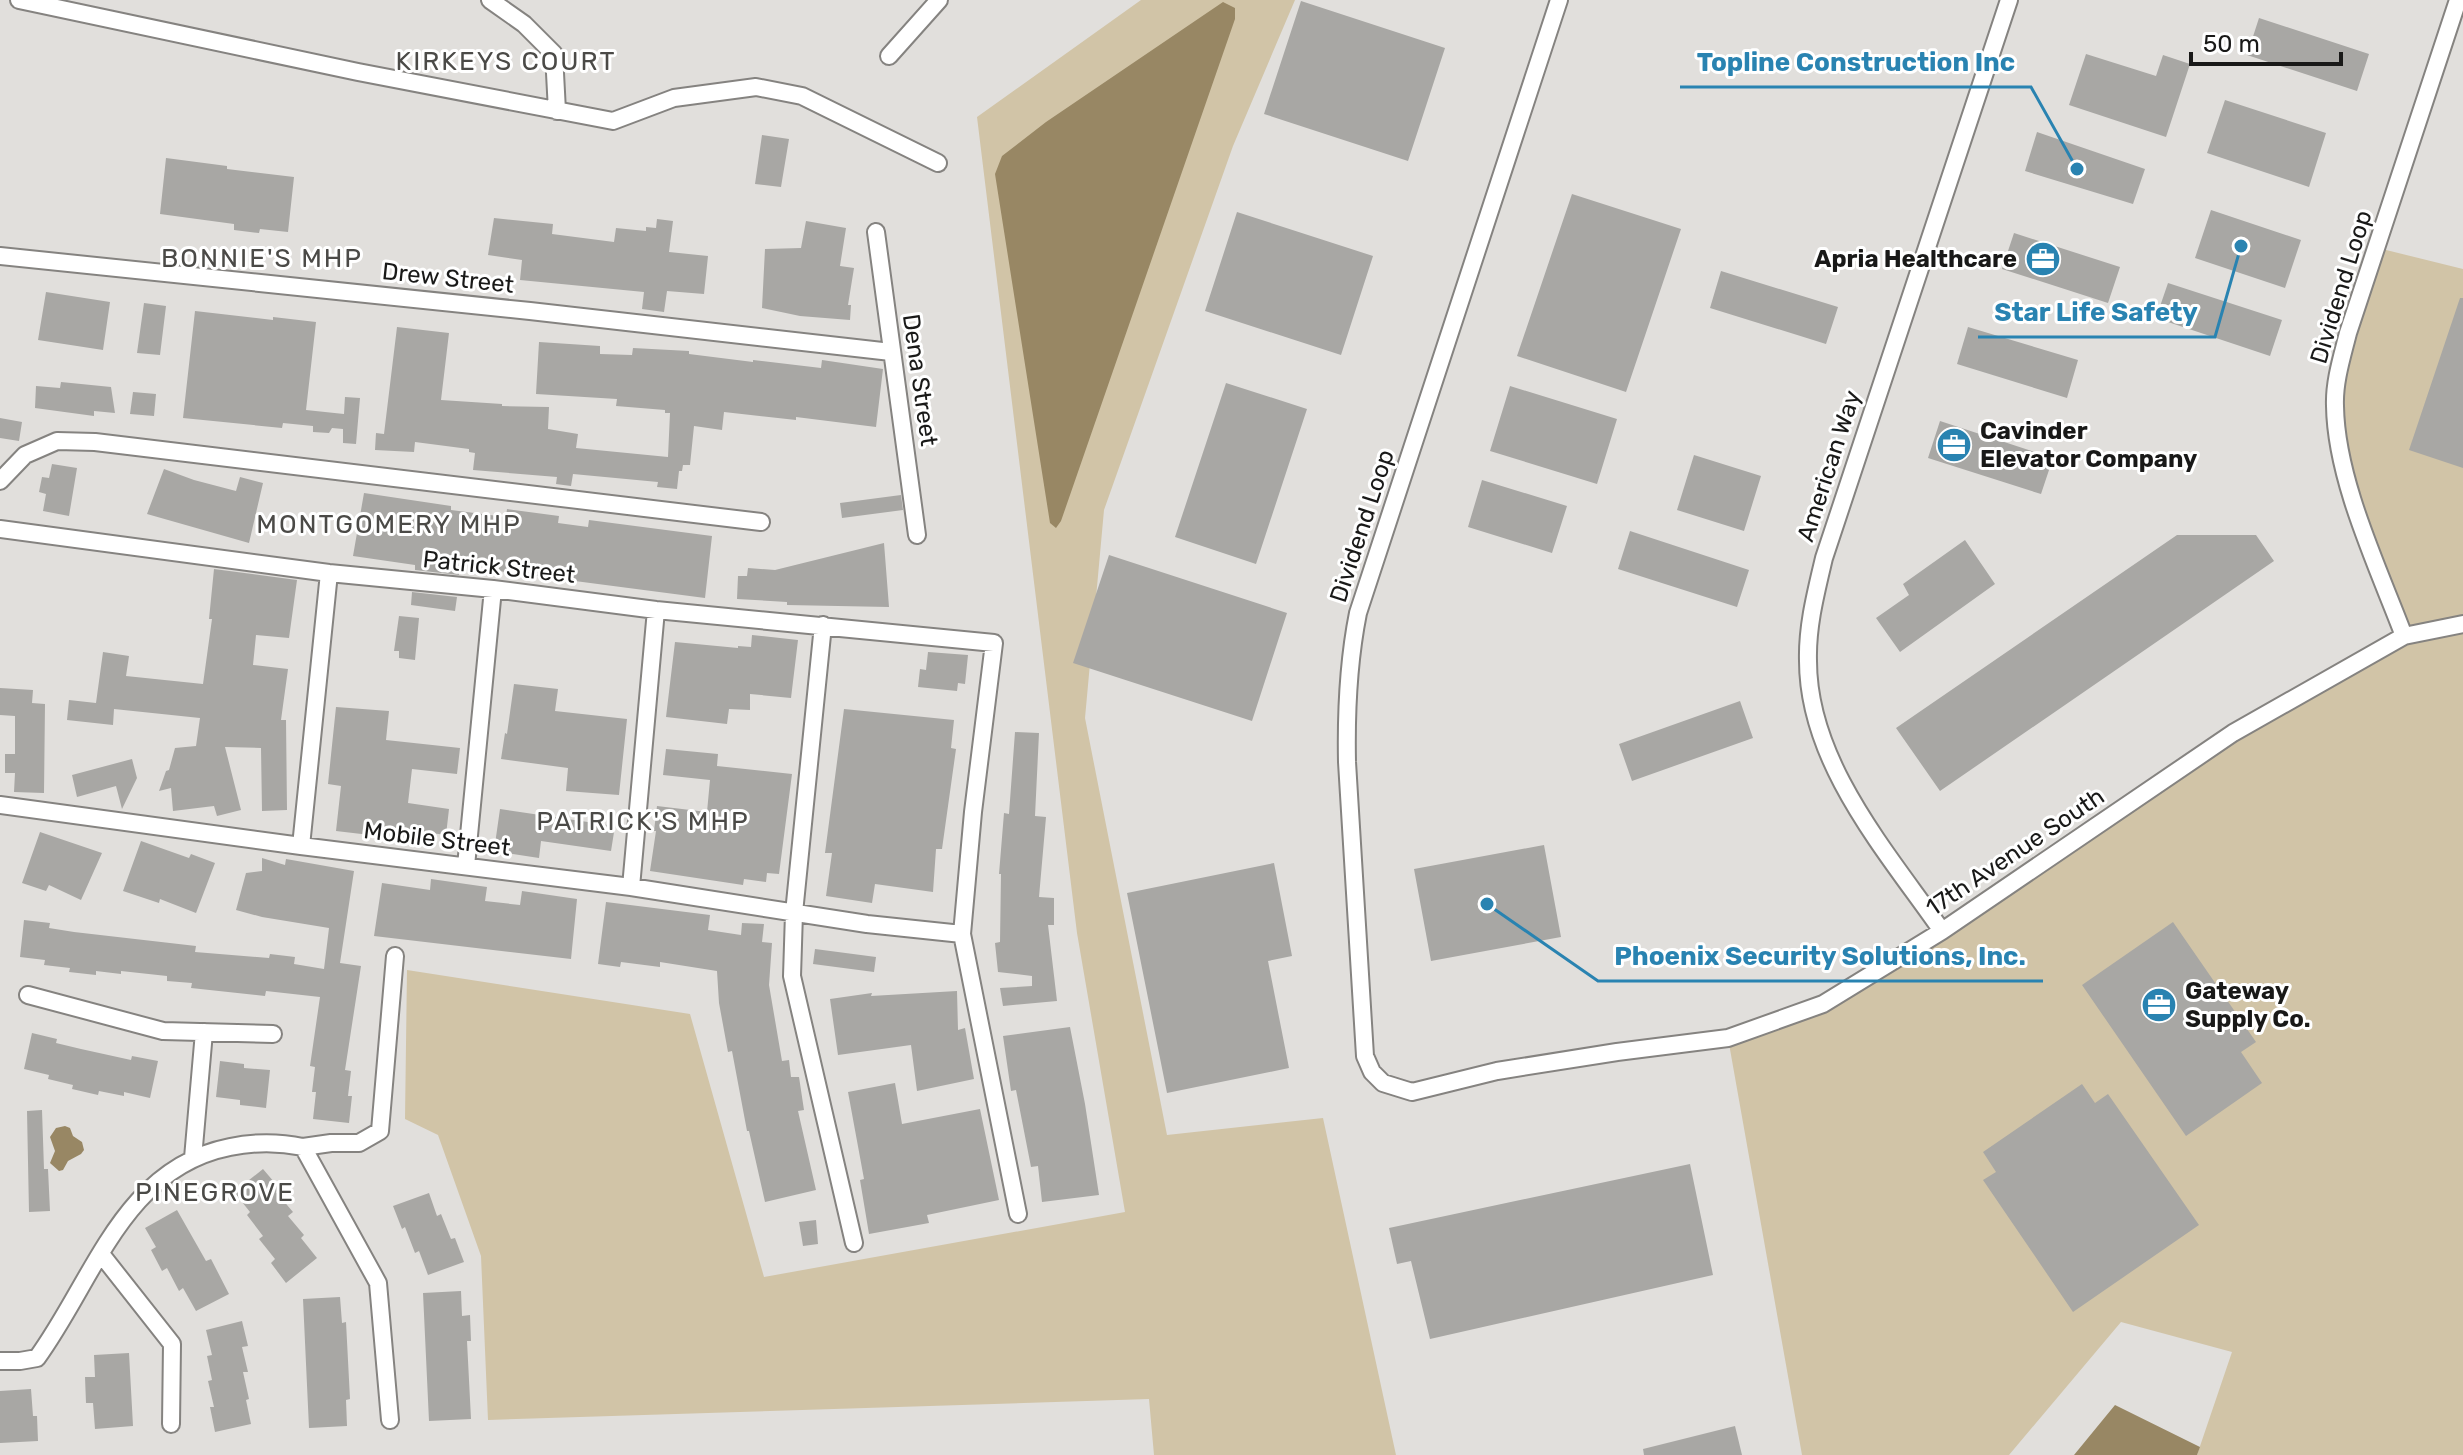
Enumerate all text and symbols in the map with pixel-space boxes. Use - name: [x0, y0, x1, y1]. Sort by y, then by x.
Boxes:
- scale bar: [2191, 16, 2341, 66]
- text: 50 m: [2203, 30, 2260, 58]
- callout: Topline Construction Inc: [1680, 37, 2031, 87]
- district label: KIRKEYS COURT: [396, 46, 616, 77]
- text: Topline Construction Inc: [1697, 47, 2015, 78]
- street label: Dividend Loop: [2304, 207, 2378, 367]
- office icon: Apria Healthcare: [2024, 240, 2062, 278]
- district label: BONNIE'S MHP: [161, 243, 363, 274]
- place label: Apria Healthcare: [1814, 245, 2017, 273]
- street label: Drew Street: [381, 257, 515, 299]
- callout: Star Life Safety: [1978, 287, 2215, 337]
- text: Star Life Safety: [1994, 297, 2198, 328]
- street label: Dena Street: [897, 312, 943, 448]
- street label: American Way: [1791, 387, 1867, 545]
- place label: Cavinder Elevator Company: [1980, 417, 2197, 473]
- office icon: Cavinder Elevator Company: [1935, 426, 1973, 464]
- street label: Dividend Loop: [1324, 446, 1400, 606]
- district label: MONTGOMERY MHP: [256, 509, 522, 540]
- street label: Patrick Street: [421, 545, 577, 589]
- street label: 17th Avenue South: [1921, 782, 2109, 922]
- district label: PATRICK'S MHP: [536, 806, 750, 837]
- street label: Mobile Street: [362, 816, 512, 862]
- callout: Phoenix Security Solutions, Inc.: [1598, 931, 2043, 981]
- text: Phoenix Security Solutions, Inc.: [1614, 941, 2026, 972]
- place label: Gateway Supply Co.: [2185, 977, 2311, 1033]
- office icon: Gateway Supply Co.: [2140, 986, 2178, 1024]
- district label: PINEGROVE: [135, 1177, 295, 1208]

